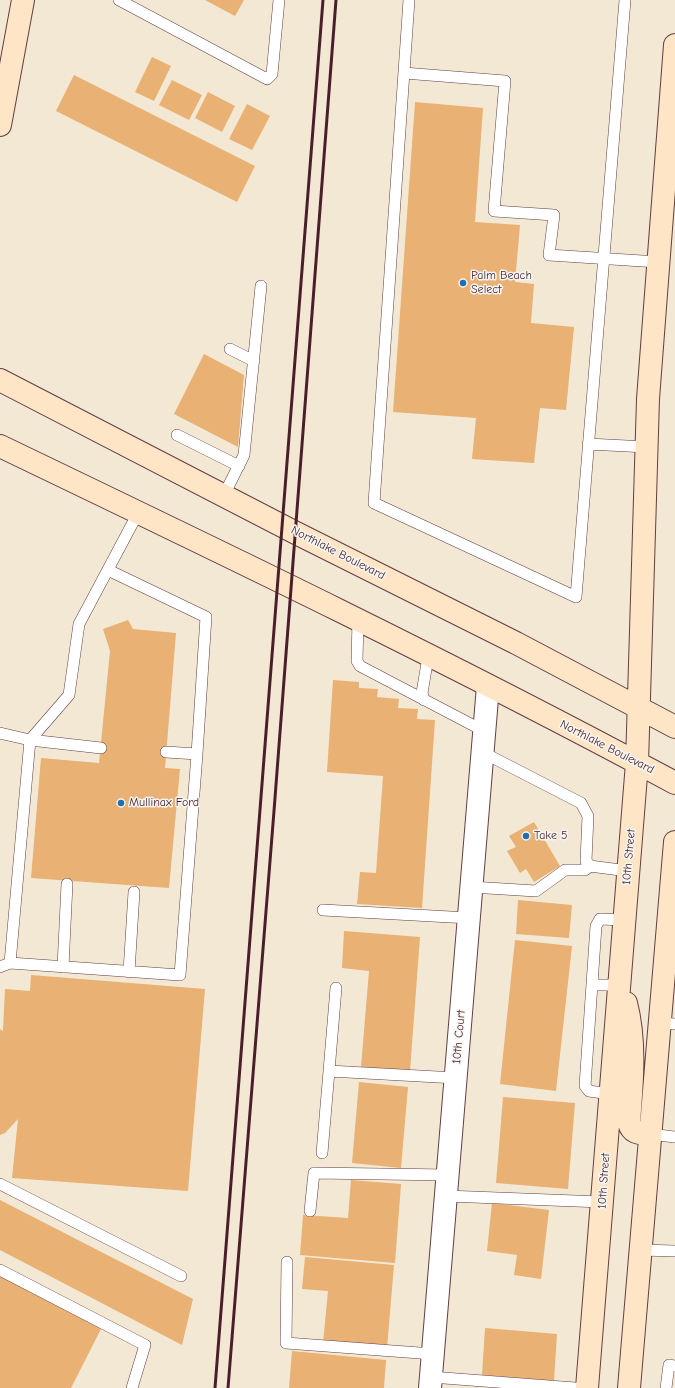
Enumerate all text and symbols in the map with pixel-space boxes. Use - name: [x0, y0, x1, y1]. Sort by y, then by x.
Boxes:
- place label: Palm Beach Select: [471, 269, 532, 297]
- marker: Palm Beach Select: [458, 278, 468, 288]
- street label: Northlake Boulevard: [289, 523, 387, 583]
- street label: Northlake Boulevard: [558, 717, 656, 777]
- place label: Mullinax Ford: [129, 796, 199, 810]
- marker: Mullinax Ford: [116, 798, 126, 808]
- street label: 10th Street: [619, 828, 639, 886]
- place label: Take 5: [534, 829, 567, 843]
- marker: Take 5: [521, 831, 531, 841]
- street label: 10th Court: [449, 1009, 469, 1065]
- street label: 10th Street: [595, 1153, 613, 1209]

